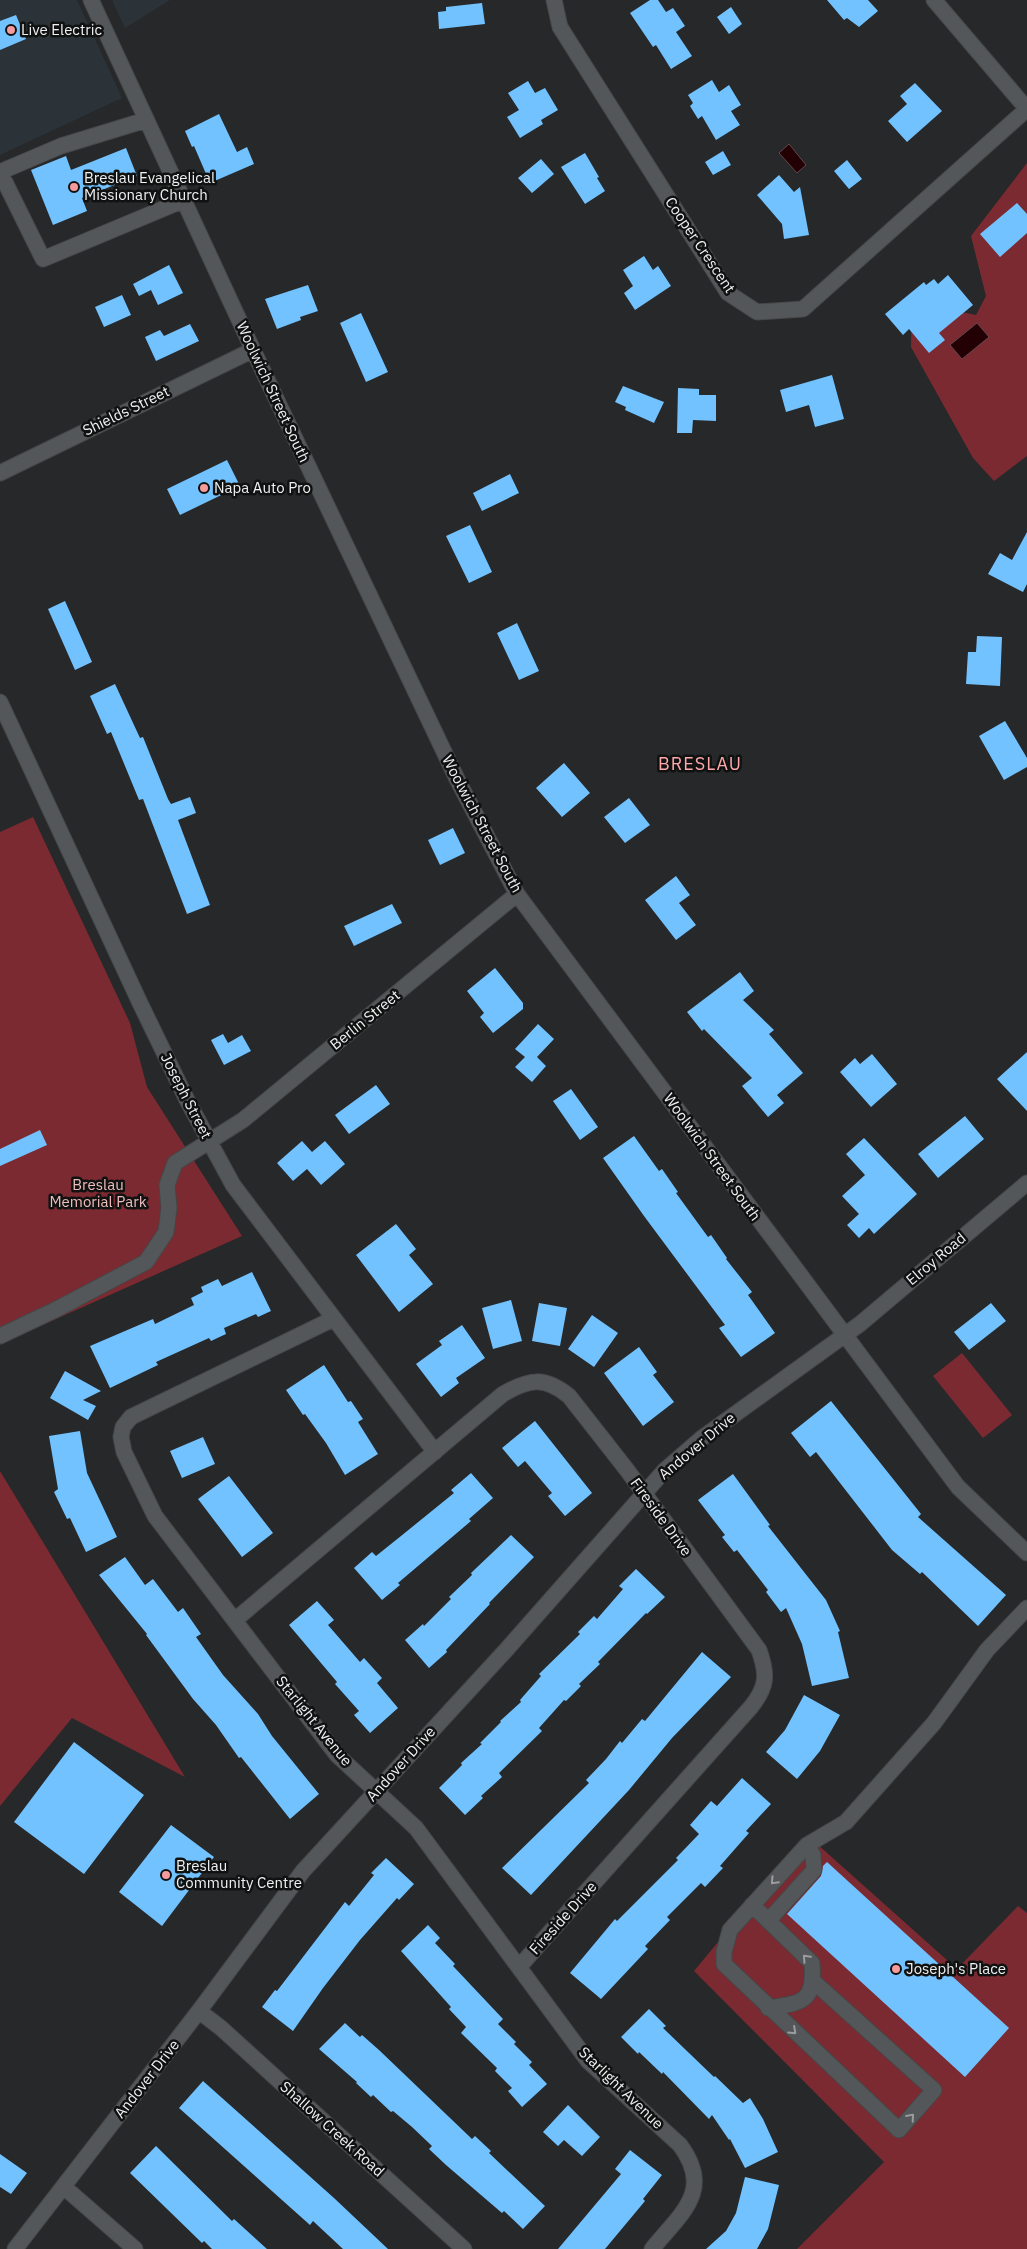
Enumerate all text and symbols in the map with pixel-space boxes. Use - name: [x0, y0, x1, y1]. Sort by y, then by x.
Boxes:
- place label: Live Electric: [21, 20, 102, 39]
- marker: Live Electric: [5, 24, 17, 36]
- place label: Breslau Evangelical Missionary Church: [84, 168, 215, 204]
- marker: Breslau Evangelical Missionary Church: [68, 181, 80, 193]
- street label: Cooper Crescent: [661, 193, 740, 296]
- street label: Woolwich Street South: [233, 318, 314, 465]
- street label: Shields Street: [79, 381, 172, 440]
- place label: Napa Auto Pro: [214, 478, 311, 497]
- marker: Napa Auto Pro: [198, 482, 210, 494]
- street label: Woolwich Street South: [438, 752, 527, 896]
- district label: BRESLAU: [658, 752, 742, 775]
- street label: Berlin Street: [326, 986, 404, 1054]
- street label: Joseph Street: [157, 1050, 216, 1142]
- street label: Woolwich Street South: [660, 1089, 765, 1224]
- park label: Breslau Memorial Park: [49, 1175, 147, 1211]
- street label: Elroy Road: [902, 1228, 969, 1289]
- street label: Andover Drive: [654, 1408, 739, 1483]
- street label: Fireside Drive: [627, 1474, 696, 1560]
- street label: Starlight Avenue: [272, 1672, 357, 1770]
- street label: Andover Drive: [362, 1722, 439, 1805]
- place label: Breslau Community Centre: [176, 1856, 302, 1892]
- marker: Breslau Community Centre: [160, 1869, 172, 1881]
- one-way arrow: [771, 1875, 780, 1884]
- street label: Fireside Drive: [525, 1877, 601, 1958]
- one-way arrow: [803, 1955, 812, 1964]
- place label: Joseph's Place: [906, 1959, 1006, 1978]
- marker: Joseph's Place: [890, 1963, 902, 1975]
- one-way arrow: [787, 2025, 796, 2034]
- street label: Andover Drive: [110, 2036, 183, 2122]
- street label: Starlight Avenue: [575, 2042, 668, 2133]
- street label: Shallow Creek Road: [276, 2077, 388, 2180]
- one-way arrow: [905, 2113, 914, 2122]

